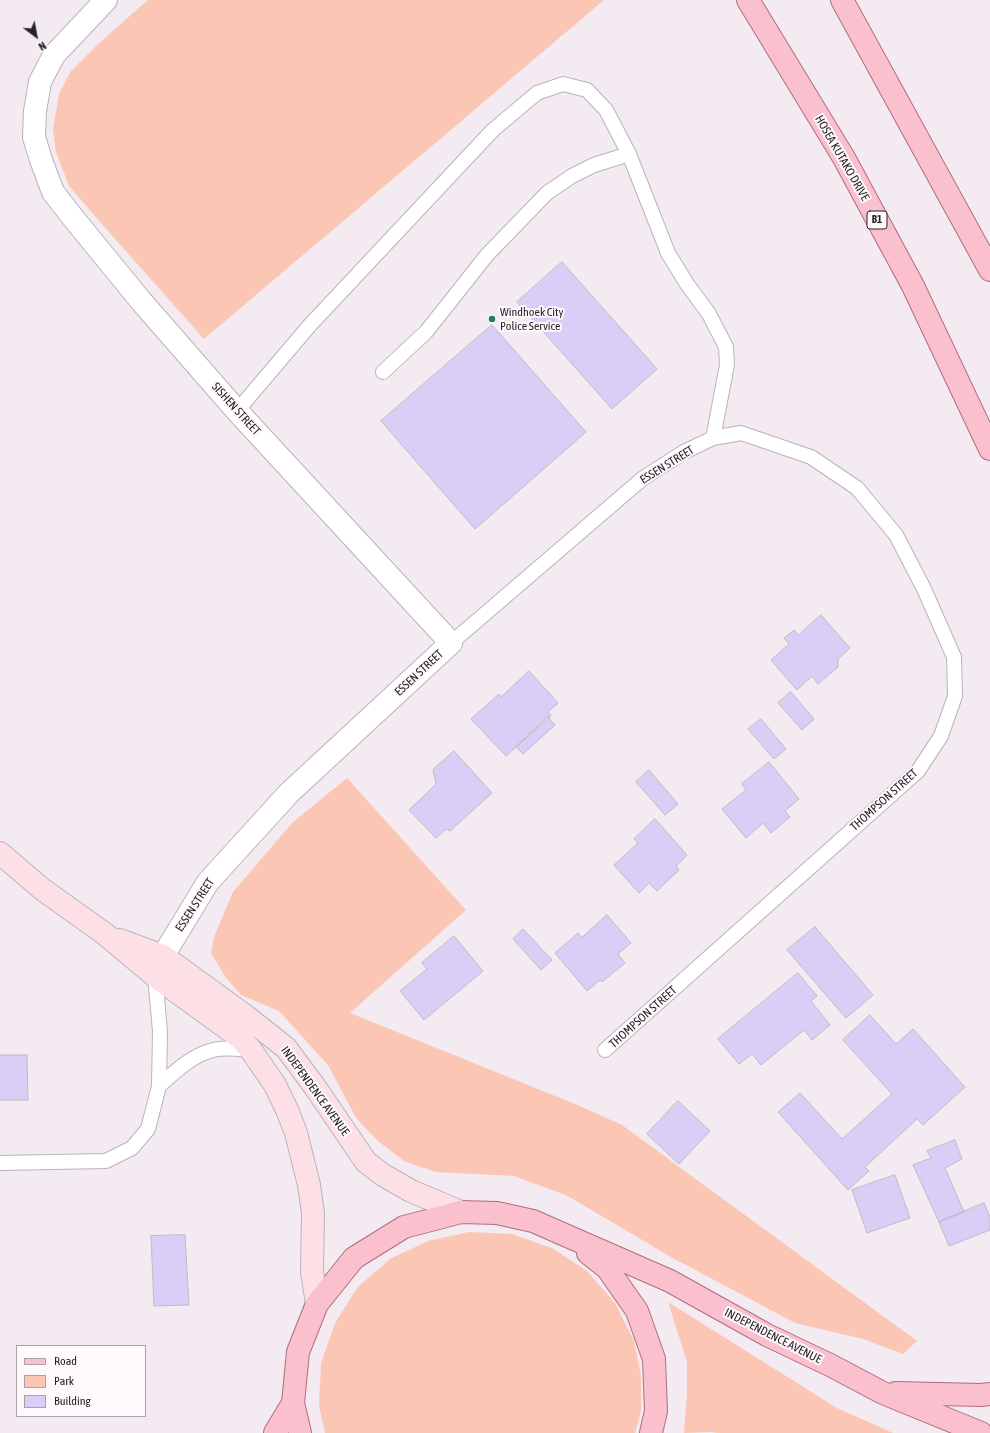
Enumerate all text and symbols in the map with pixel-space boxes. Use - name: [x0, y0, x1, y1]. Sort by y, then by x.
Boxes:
- north arrow: [16, 16, 56, 56]
- text: N: [36, 39, 48, 53]
- street label: HOSEA KUTAKO DRIVE: [812, 113, 872, 203]
- road number: B1: [867, 211, 887, 229]
- place label: Windhoek City Police Service: [500, 305, 563, 333]
- marker: Windhoek City Police Service: [487, 314, 497, 324]
- street label: SISHEN STREET: [209, 380, 263, 438]
- street label: ESSEN STREET: [637, 443, 697, 487]
- street label: ESSEN STREET: [392, 647, 446, 699]
- street label: THOMPSON STREET: [847, 766, 921, 834]
- street label: ESSEN STREET: [172, 876, 218, 934]
- street label: THOMPSON STREET: [606, 983, 680, 1051]
- street label: INDEPENDENCE AVENUE: [278, 1043, 352, 1139]
- street label: INDEPENDENCE AVENUE: [722, 1305, 824, 1367]
- legend: [16, 1345, 146, 1417]
- text: Road: [54, 1354, 77, 1368]
- text: Park: [54, 1374, 74, 1388]
- text: Building: [54, 1394, 91, 1408]

